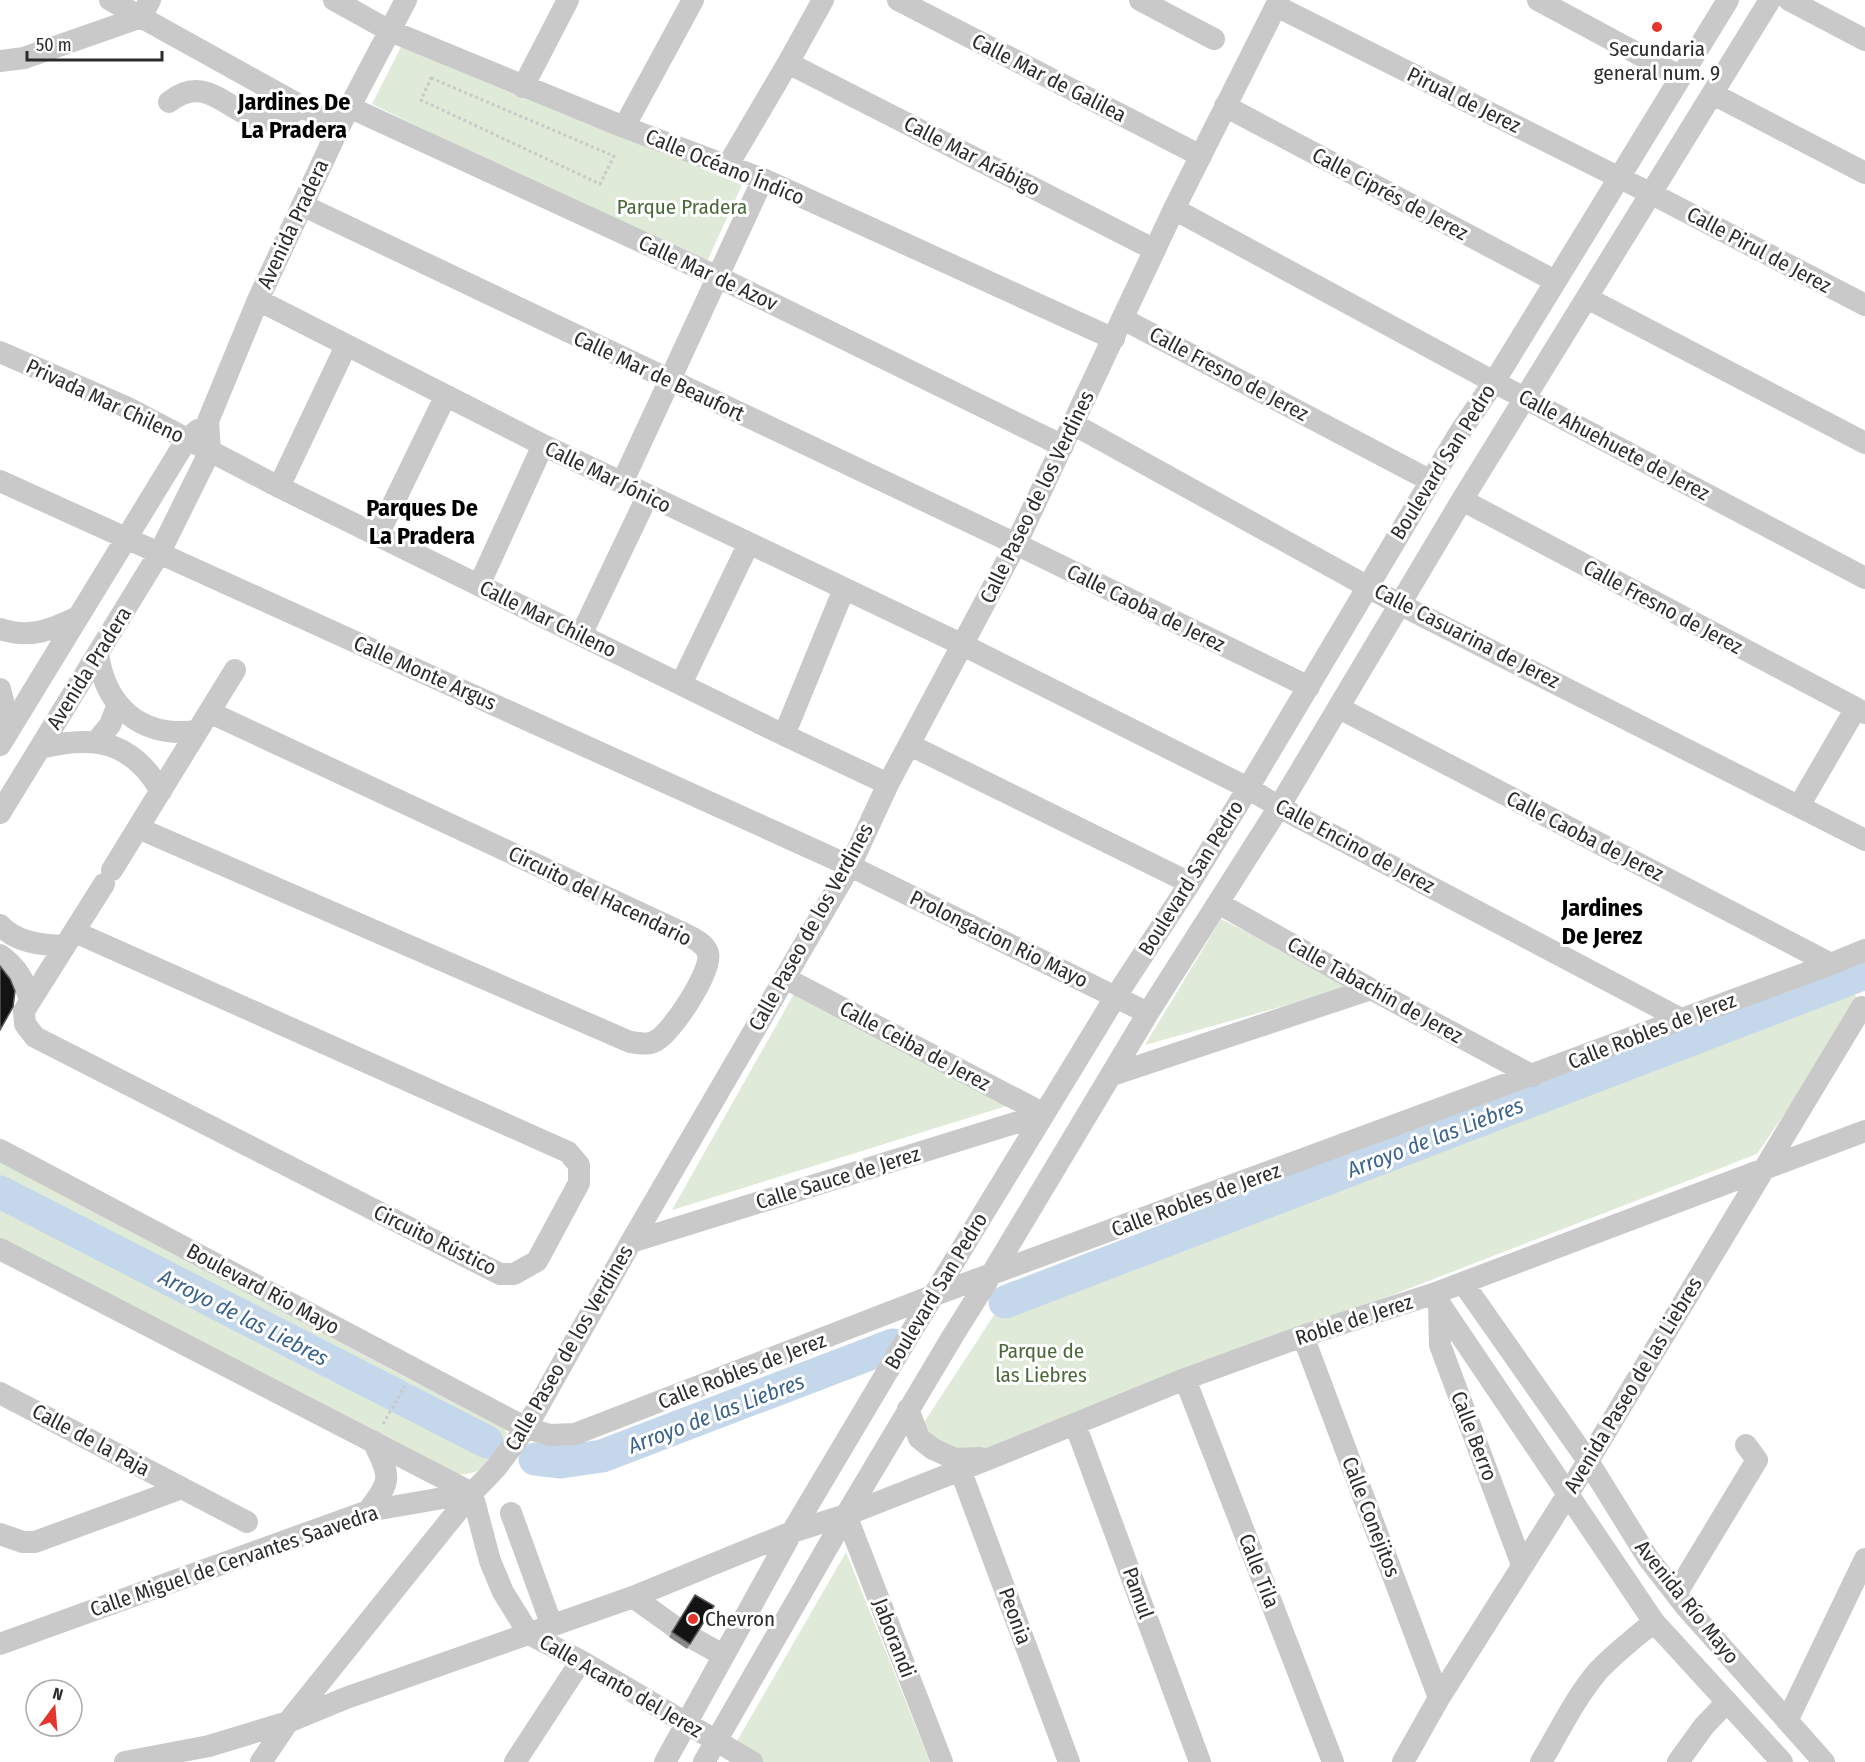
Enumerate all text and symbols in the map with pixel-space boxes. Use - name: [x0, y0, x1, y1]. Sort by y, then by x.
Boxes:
- marker: Secundaria general num. 9: [1650, 20, 1664, 34]
- scale bar: [27, 24, 162, 62]
- street label: Calle Mar de Galilea: [967, 28, 1131, 128]
- text: 50 m: [36, 34, 72, 56]
- place label: Secundaria general num. 9: [1594, 36, 1720, 86]
- street label: Pirual de Jerez: [1403, 61, 1525, 139]
- district label: Jardines De La Pradera: [237, 88, 351, 144]
- street label: Calle Mar Arábigo: [900, 111, 1044, 201]
- street label: Calle Océano Índico: [642, 123, 808, 211]
- street label: Calle Ciprés de Jerez: [1308, 142, 1472, 246]
- street label: Avenida Pradera: [252, 155, 334, 293]
- park label: Parque Pradera: [617, 194, 747, 220]
- street label: Calle Pirul de Jerez: [1682, 201, 1836, 299]
- street label: Calle Mar de Azov: [634, 229, 782, 317]
- street label: Calle Fresno de Jerez: [1145, 321, 1313, 427]
- street label: Calle Mar de Beaufort: [570, 325, 749, 427]
- street label: Privada Mar Chileno: [22, 353, 188, 449]
- street label: Boulevard San Pedro: [1385, 380, 1501, 544]
- street label: Calle Ahuehuete de Jerez: [1514, 384, 1714, 506]
- street label: Calle Paseo de los Verdines: [974, 386, 1100, 608]
- street label: Calle Mar Jónico: [541, 435, 675, 519]
- district label: Parques De La Pradera: [366, 494, 478, 550]
- street label: Calle Fresno de Jerez: [1579, 554, 1747, 660]
- street label: Calle Caoba de Jerez: [1063, 558, 1229, 658]
- street label: Calle Mar Chileno: [475, 575, 621, 663]
- street label: Calle Casuarina de Jerez: [1370, 578, 1564, 694]
- street label: Avenida Pradera: [41, 602, 137, 734]
- street label: Calle Monte Argus: [350, 630, 500, 716]
- street label: Calle Caoba de Jerez: [1502, 785, 1668, 887]
- street label: Calle Encino de Jerez: [1271, 793, 1439, 899]
- street label: Boulevard San Pedro: [1133, 796, 1249, 960]
- street label: Calle Paseo de los Verdines: [743, 819, 879, 1035]
- street label: Circuito del Hacendario: [504, 840, 696, 952]
- street label: Prolongacion Rio Mayo: [906, 885, 1092, 993]
- district label: Jardines De Jerez: [1560, 894, 1643, 950]
- street label: Calle Tabachín de Jerez: [1283, 931, 1467, 1049]
- street label: Calle Robles de Jerez: [1564, 987, 1740, 1075]
- street label: Calle Ceiba de Jerez: [835, 995, 995, 1097]
- water label: Arroyo de las Liebres: [1342, 1091, 1527, 1184]
- street label: Calle Sauce de Jerez: [753, 1141, 923, 1215]
- street label: Calle Robles de Jerez: [1108, 1157, 1284, 1243]
- street label: Circuito Rústico: [369, 1199, 501, 1281]
- street label: Boulevard San Pedro: [879, 1208, 993, 1374]
- street label: Boulevard Río Mayo: [182, 1238, 344, 1340]
- street label: Calle Paseo de los Verdines: [499, 1240, 639, 1456]
- water label: Arroyo de las Liebres: [154, 1263, 333, 1372]
- street label: Avenida Paseo de las Liebres: [1558, 1272, 1708, 1498]
- street label: Roble de Jerez: [1292, 1289, 1416, 1351]
- street label: Calle Robles de Jerez: [654, 1327, 830, 1415]
- park label: Parque de las Liebres: [995, 1338, 1087, 1388]
- water label: Arroyo de las Liebres: [623, 1367, 808, 1460]
- street label: Calle Berro: [1445, 1388, 1503, 1484]
- street label: Calle de la Paja: [28, 1398, 154, 1482]
- street label: Calle Conejitos: [1336, 1453, 1406, 1581]
- street label: Calle Miguel de Cervantes Saavedra: [87, 1499, 381, 1623]
- street label: Calle Tila: [1233, 1530, 1285, 1612]
- street label: Avenida Río Mayo: [1629, 1535, 1745, 1669]
- street label: Pamul: [1117, 1564, 1159, 1623]
- street label: Peonia: [993, 1584, 1037, 1648]
- street label: Jaborandi: [867, 1595, 921, 1681]
- place label: Chevron: [705, 1606, 775, 1632]
- marker: Chevron: [686, 1612, 700, 1626]
- street label: Calle Acanto del Jerez: [535, 1629, 707, 1743]
- north arrow: [24, 1678, 84, 1738]
- text: N: [51, 1684, 65, 1705]

